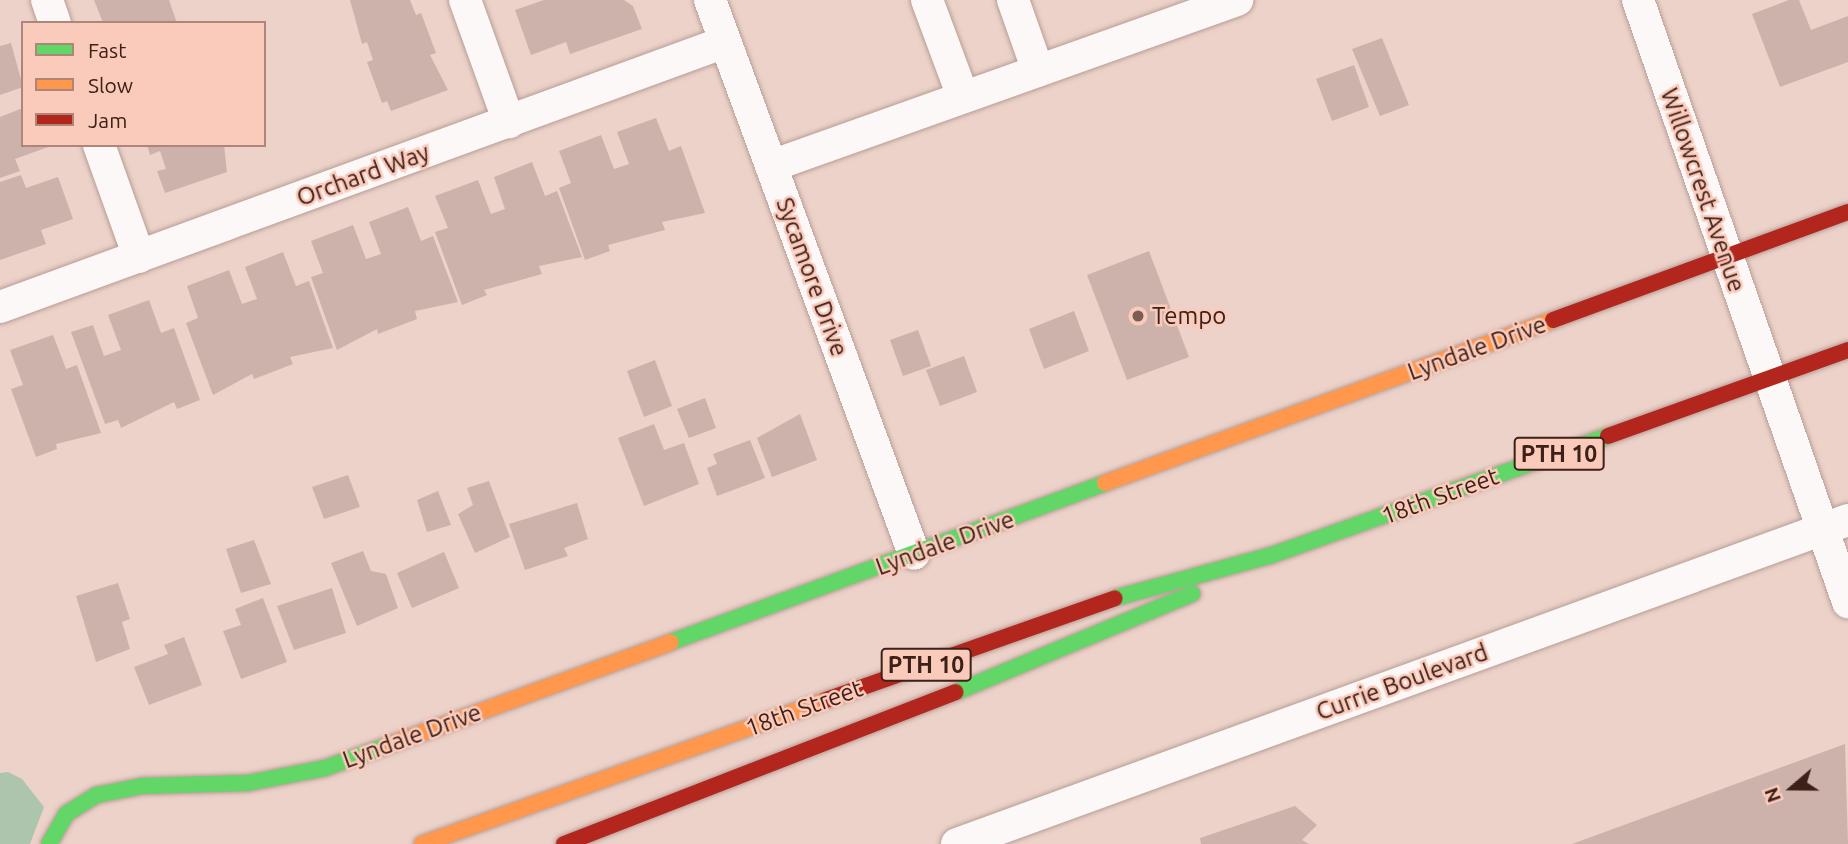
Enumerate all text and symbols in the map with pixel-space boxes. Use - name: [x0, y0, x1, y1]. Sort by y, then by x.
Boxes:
- legend: [21, 21, 266, 147]
- text: Fast: [88, 38, 126, 62]
- text: Slow: [88, 73, 133, 97]
- street label: Willowcrest Avenue: [1655, 84, 1751, 296]
- text: Jam: [88, 108, 127, 132]
- street label: Orchard Way: [293, 138, 433, 212]
- street label: Sycamore Drive: [770, 194, 854, 360]
- place label: Tempo: [1152, 302, 1226, 330]
- marker: Tempo: [1130, 308, 1146, 324]
- street label: Lyndale Drive: [1404, 310, 1550, 386]
- road number: PTH 10: [1514, 435, 1604, 474]
- street label: 18th Street: [1377, 461, 1503, 531]
- street label: Lyndale Drive: [872, 505, 1018, 581]
- street label: Currie Boulevard: [1312, 638, 1492, 726]
- road number: PTH 10: [880, 646, 972, 684]
- street label: 18th Street: [741, 673, 867, 743]
- street label: Lyndale Drive: [339, 698, 485, 774]
- north arrow: [1757, 753, 1827, 823]
- text: N: [1760, 785, 1785, 806]

